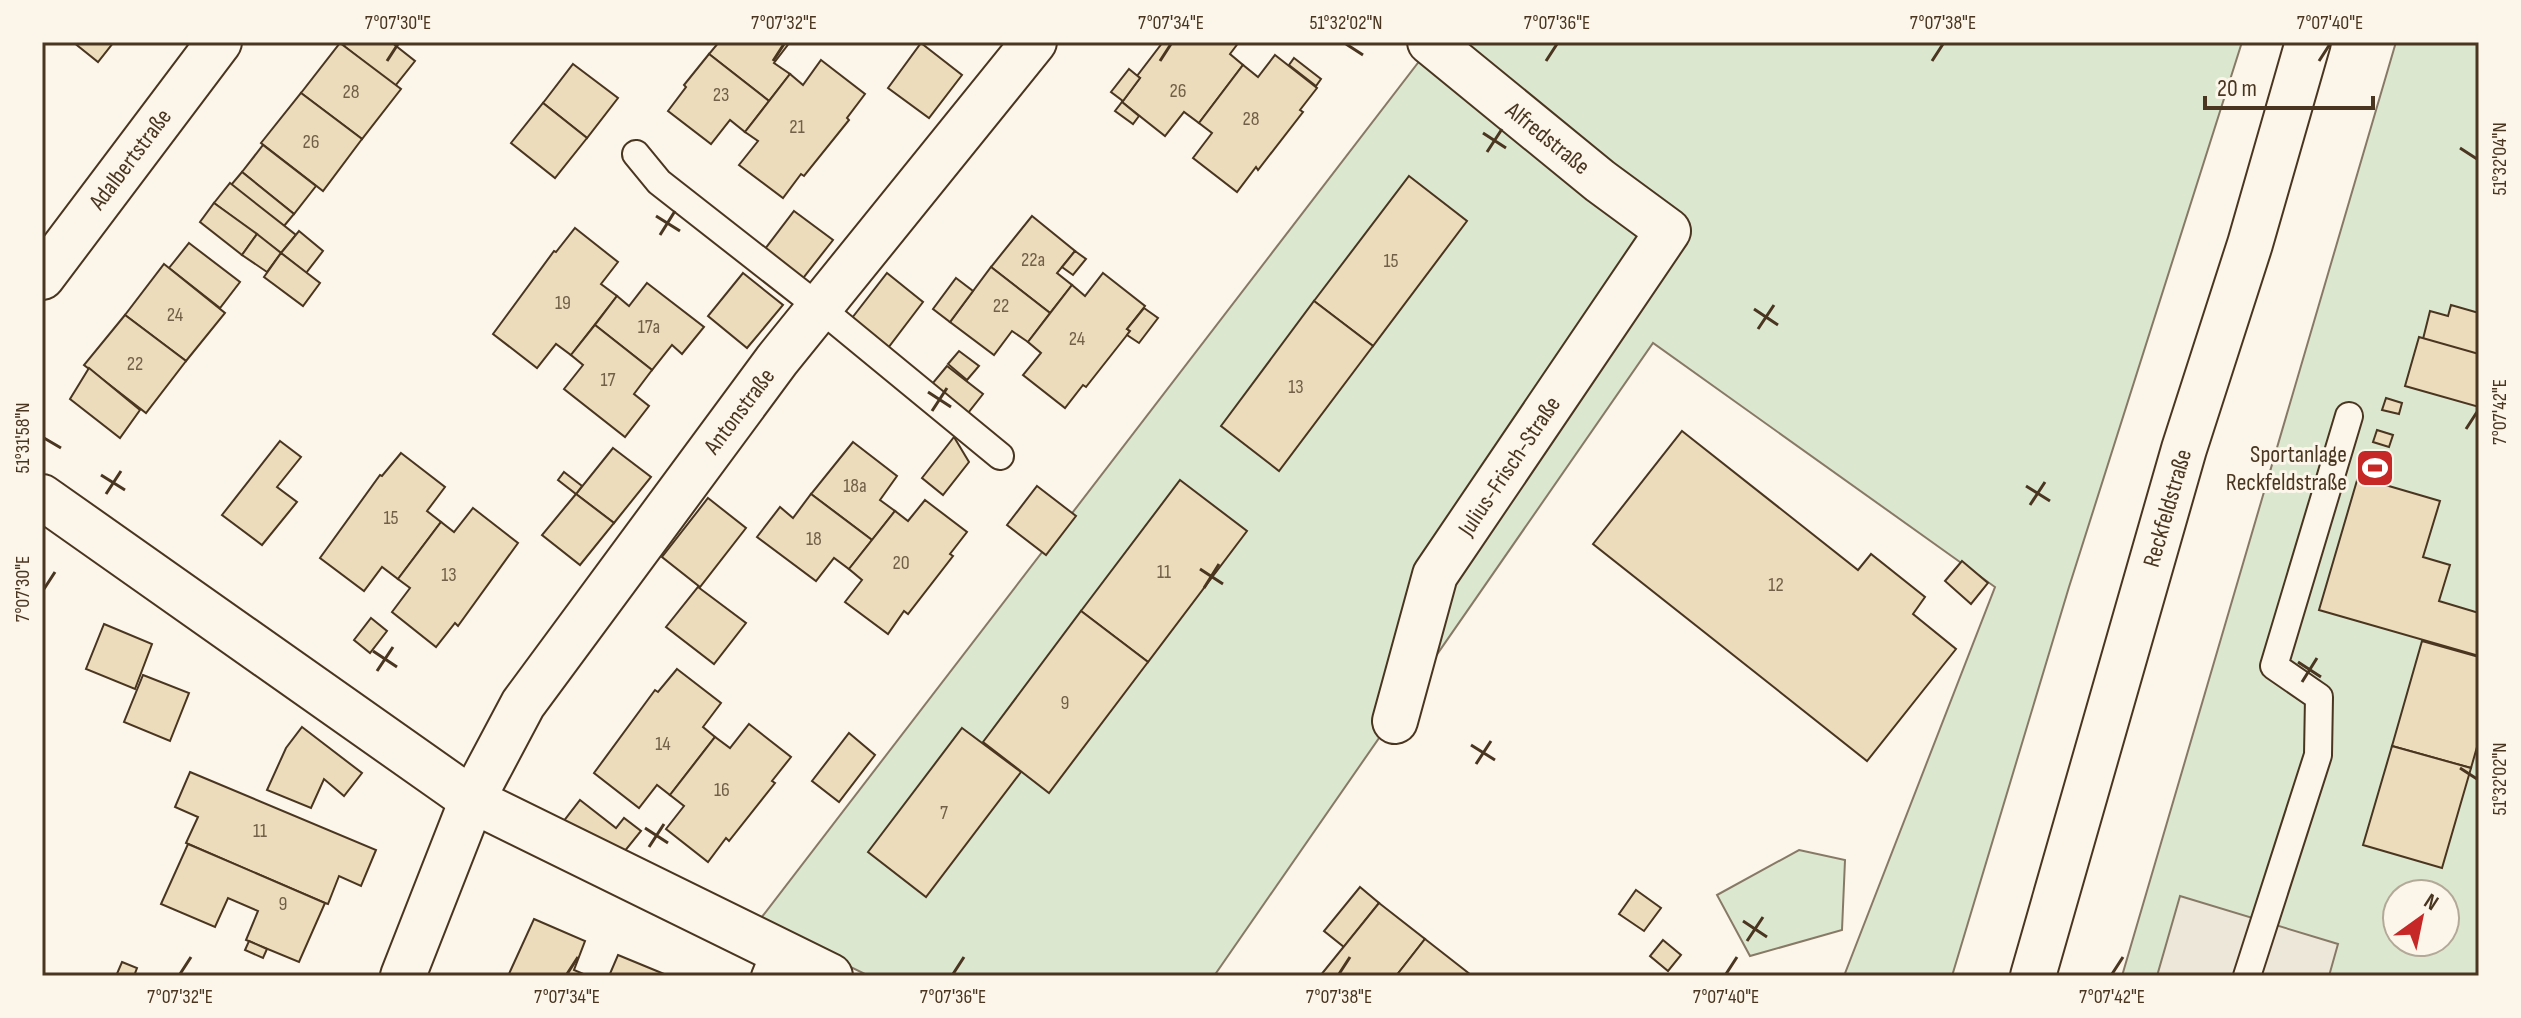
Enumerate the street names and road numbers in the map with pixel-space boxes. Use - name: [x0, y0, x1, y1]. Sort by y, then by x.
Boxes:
- street label: Alfredstraße: [1499, 95, 1595, 181]
- street label: Adalbertstraße: [82, 103, 178, 216]
- street label: Antonstraße: [697, 363, 781, 461]
- street label: Julius-Frisch-Straße: [1451, 391, 1567, 543]
- street label: Reckfeldstraße: [2137, 446, 2198, 570]

